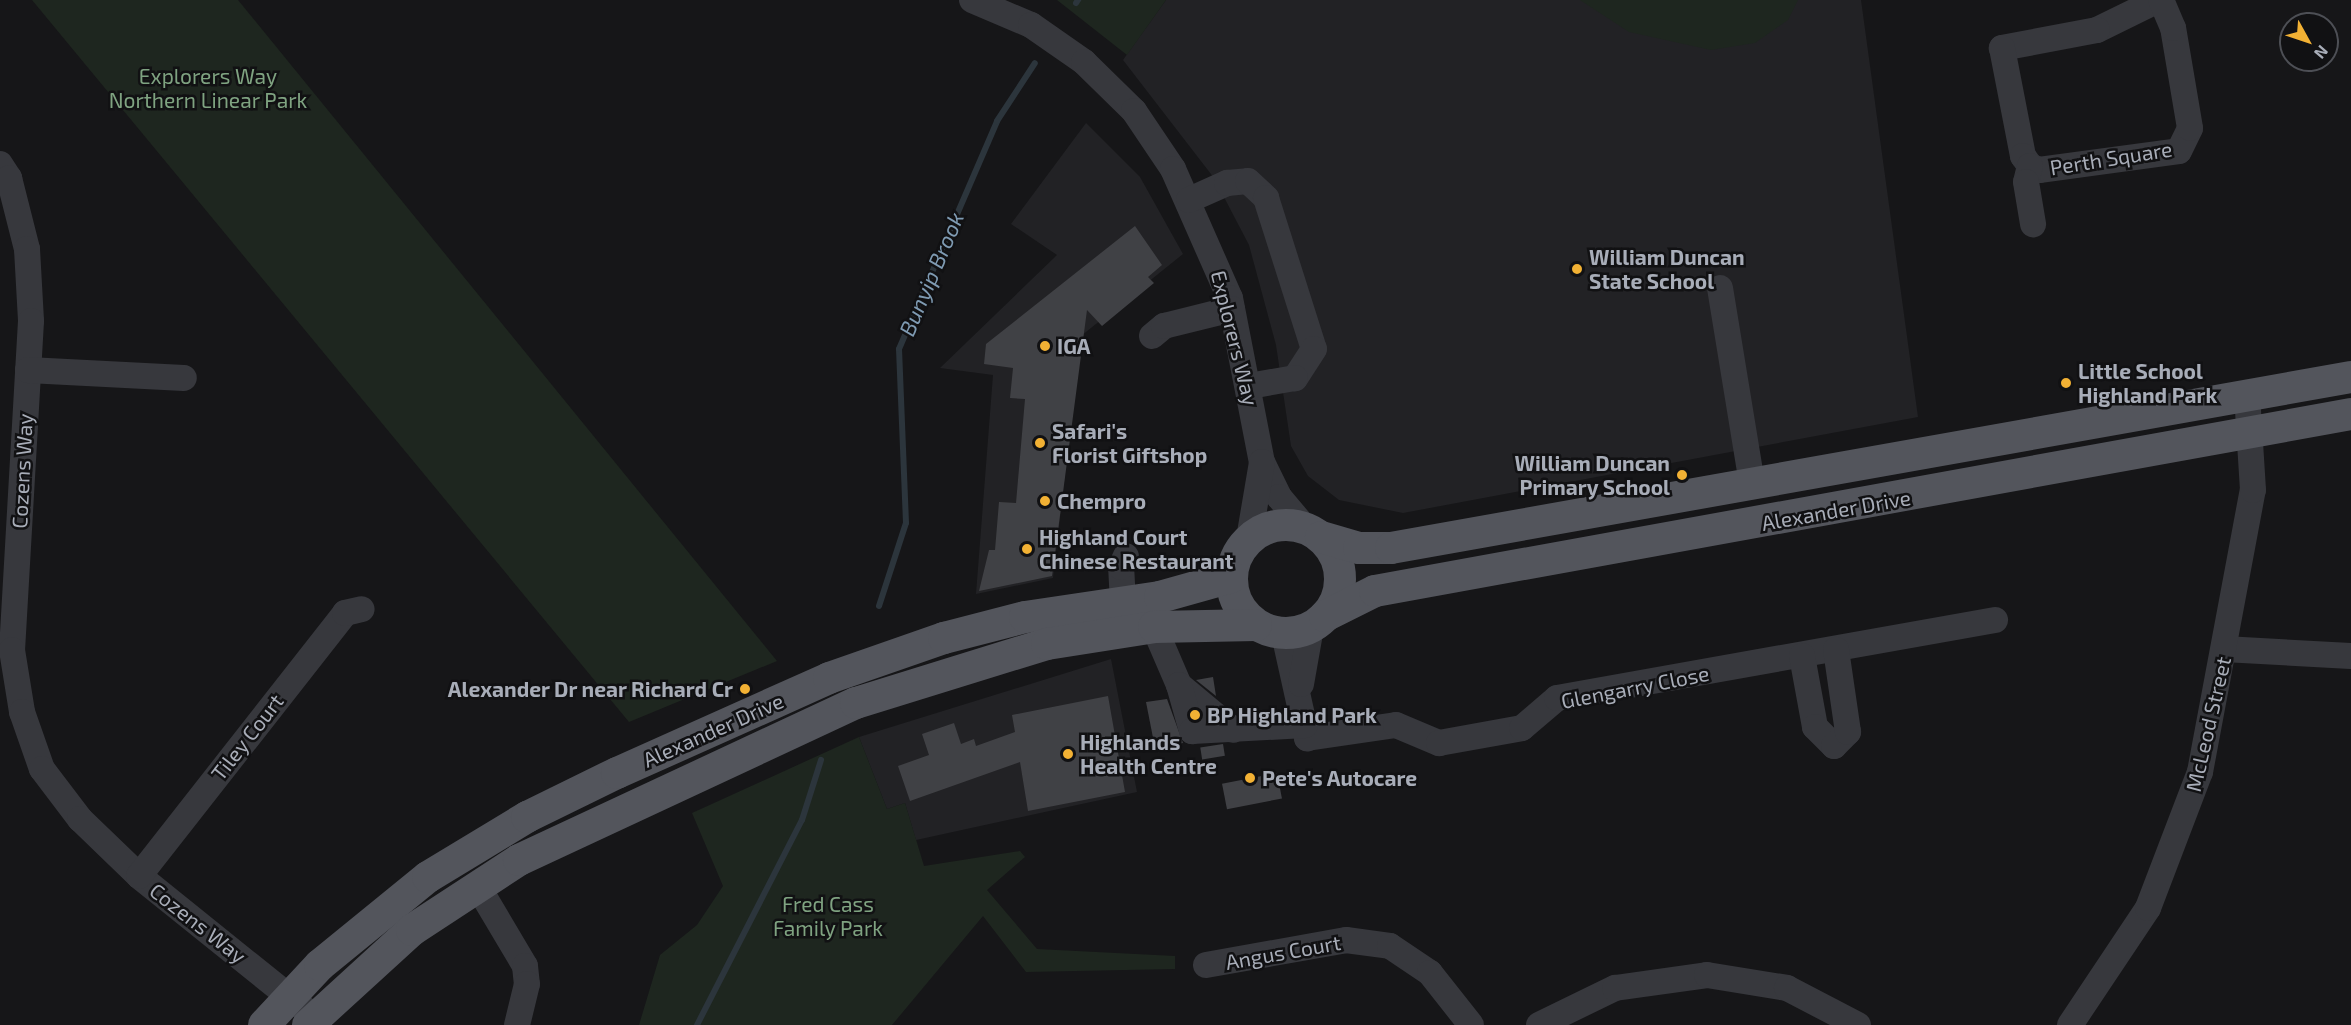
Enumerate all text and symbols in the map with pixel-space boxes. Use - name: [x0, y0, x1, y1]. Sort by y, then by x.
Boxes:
- north arrow: [2279, 12, 2339, 72]
- text: N: [2311, 42, 2333, 63]
- park label: Explorers Way Northern Linear Park: [109, 63, 307, 113]
- street label: Perth Square: [2048, 136, 2174, 180]
- water label: Bunyip Brook: [893, 208, 969, 340]
- place label: William Duncan State School: [1589, 244, 1745, 294]
- marker: William Duncan State School: [1570, 262, 1584, 276]
- street label: Explorers Way: [1206, 268, 1264, 408]
- place label: IGA: [1057, 333, 1090, 359]
- marker: IGA: [1038, 339, 1052, 353]
- place label: Little School Highland Park: [2078, 358, 2217, 408]
- marker: Little School Highland Park: [2059, 376, 2073, 390]
- street label: Cozens Way: [6, 413, 38, 529]
- place label: Safari's Florist Giftshop: [1052, 418, 1207, 468]
- marker: Safari's Florist Giftshop: [1033, 436, 1047, 450]
- place label: William Duncan Primary School: [1514, 450, 1670, 500]
- marker: William Duncan Primary School: [1675, 468, 1689, 482]
- street label: Alexander Drive: [1759, 484, 1913, 536]
- place label: Chempro: [1057, 488, 1146, 514]
- marker: Chempro: [1038, 494, 1052, 508]
- place label: Highland Court Chinese Restaurant: [1039, 524, 1233, 574]
- marker: Highland Court Chinese Restaurant: [1020, 542, 1034, 556]
- street label: McLeod Street: [2180, 654, 2236, 794]
- street label: Glengarry Close: [1559, 660, 1711, 714]
- place label: Alexander Dr near Richard Cr: [447, 676, 733, 702]
- marker: Alexander Dr near Richard Cr: [738, 682, 752, 696]
- street label: Alexander Drive: [639, 688, 787, 772]
- street label: Tiley Court: [205, 689, 289, 785]
- place label: BP Highland Park: [1207, 702, 1377, 728]
- marker: BP Highland Park: [1188, 708, 1202, 722]
- place label: Highlands Health Centre: [1080, 729, 1217, 779]
- marker: Highlands Health Centre: [1061, 747, 1075, 761]
- place label: Pete's Autocare: [1262, 765, 1418, 791]
- marker: Pete's Autocare: [1243, 771, 1257, 785]
- street label: Cozens Way: [145, 877, 251, 969]
- park label: Fred Cass Family Park: [773, 891, 883, 941]
- street label: Angus Court: [1223, 929, 1343, 975]

